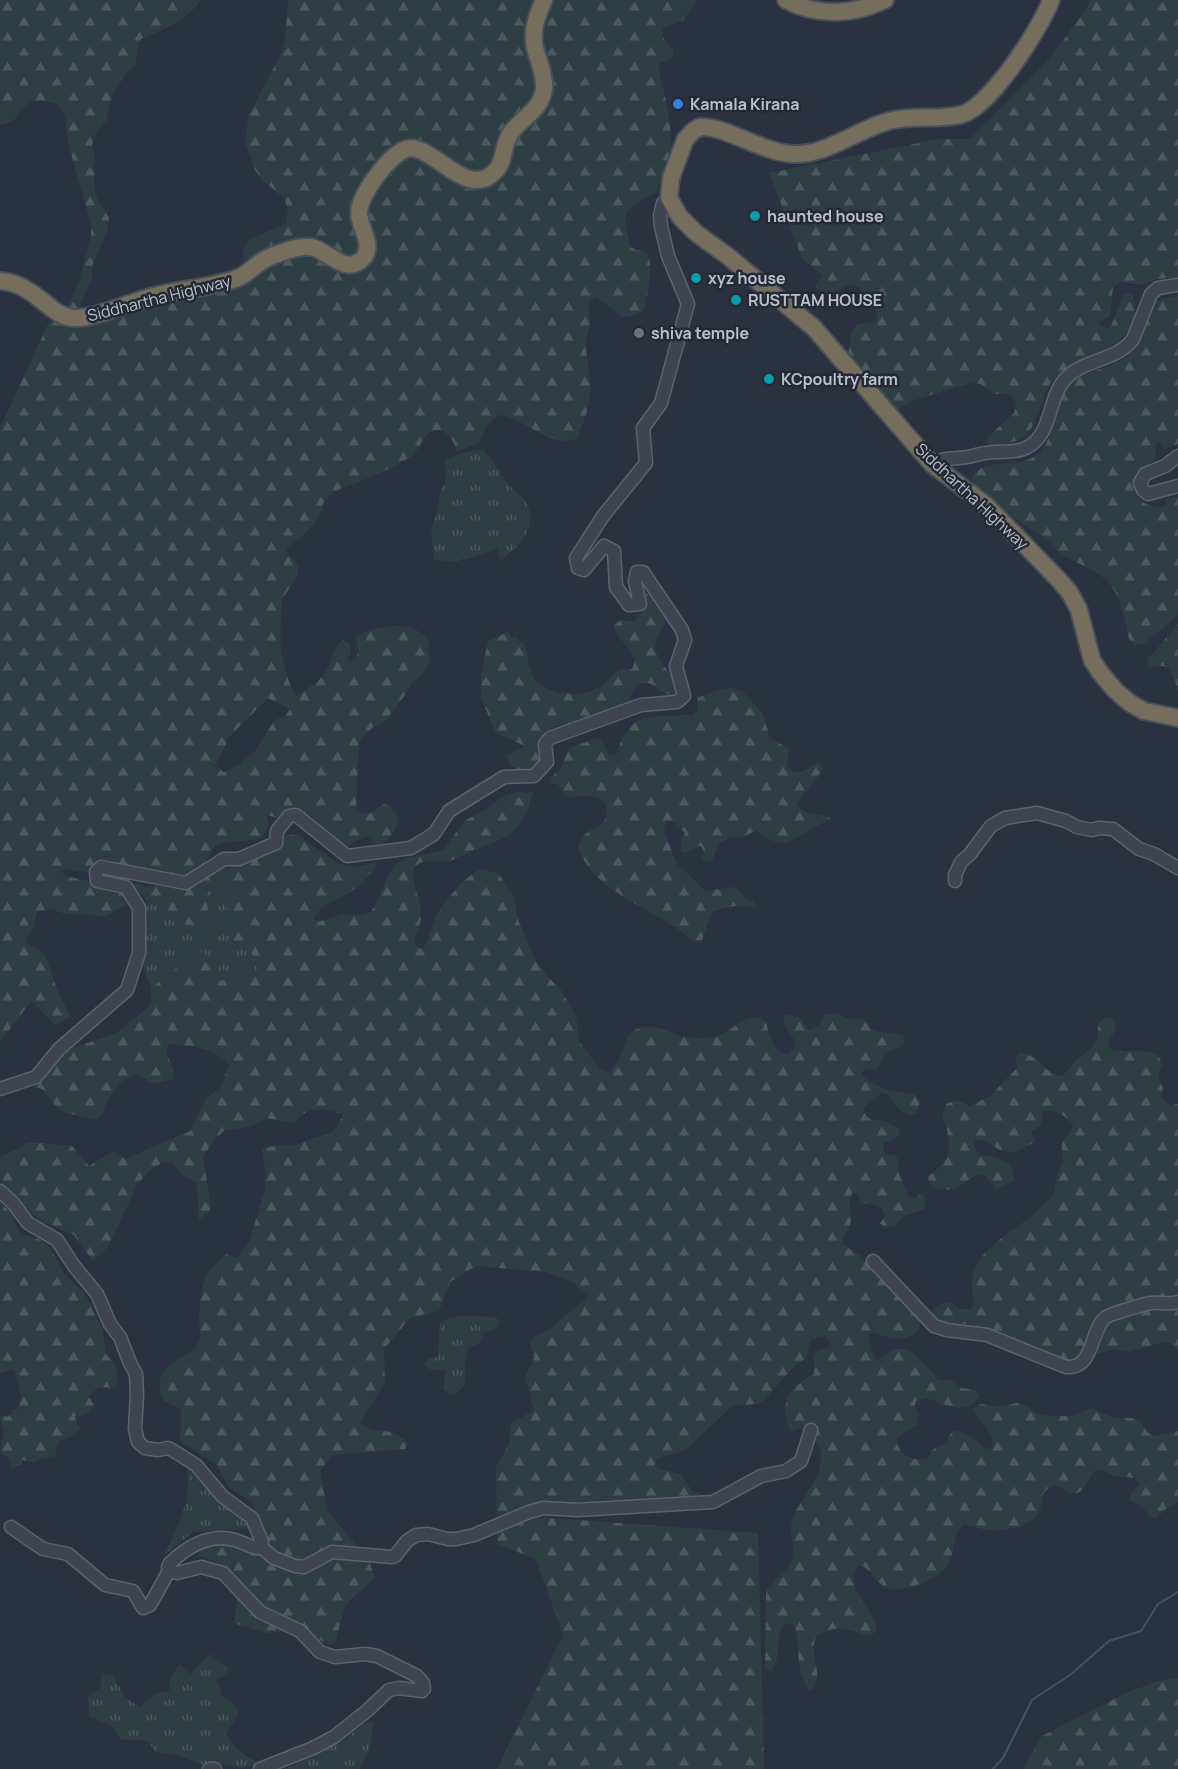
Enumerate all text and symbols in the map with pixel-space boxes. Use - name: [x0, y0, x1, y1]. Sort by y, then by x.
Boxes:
- place label: Kamala Kirana: [690, 93, 800, 115]
- marker: Kamala Kirana: [671, 97, 685, 111]
- place label: haunted house: [767, 205, 884, 227]
- marker: haunted house: [748, 209, 762, 223]
- place label: xyz house: [708, 267, 786, 289]
- street label: Siddhartha Highway: [85, 269, 234, 326]
- marker: xyz house: [689, 271, 703, 285]
- place label: RUSTTAM HOUSE: [748, 289, 882, 311]
- marker: RUSTTAM HOUSE: [729, 293, 743, 307]
- place label: shiva temple: [651, 322, 750, 344]
- marker: shiva temple: [632, 326, 646, 340]
- place label: KCpoultry farm: [781, 368, 898, 390]
- marker: KCpoultry farm: [762, 372, 776, 386]
- street label: Siddhartha Highway: [911, 438, 1034, 555]

